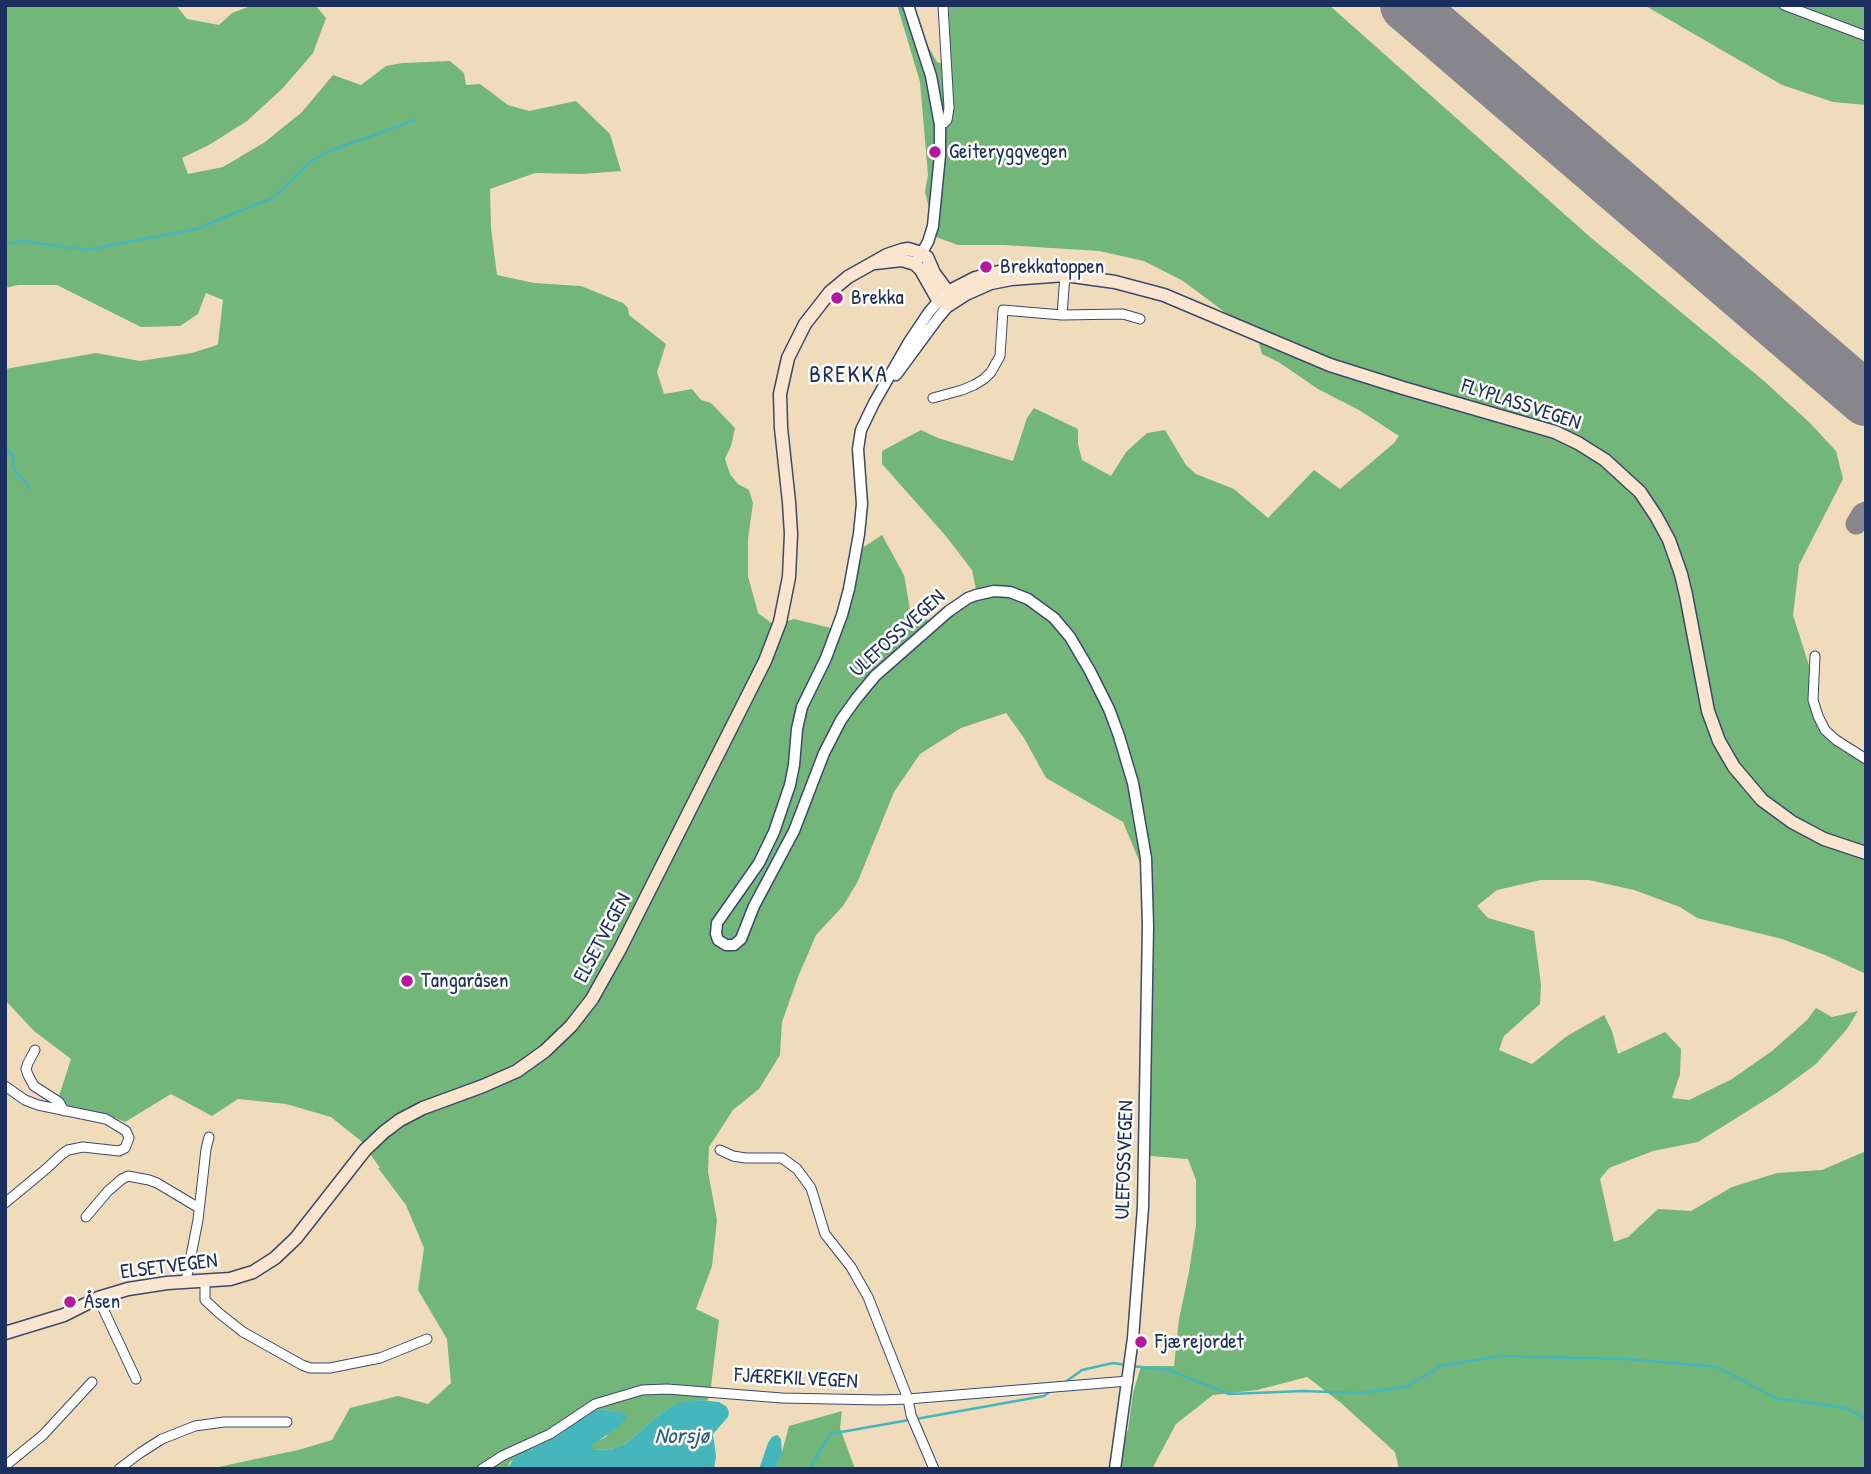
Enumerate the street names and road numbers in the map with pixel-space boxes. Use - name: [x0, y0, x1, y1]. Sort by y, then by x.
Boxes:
- street label: FLYPLASSVEGEN: [1458, 374, 1584, 436]
- street label: ULEFOSSVEGEN: [845, 585, 951, 683]
- street label: ELSETVEGEN: [569, 889, 637, 987]
- street label: ULEFOSSVEGEN: [1110, 1100, 1140, 1220]
- street label: ELSETVEGEN: [119, 1249, 219, 1285]
- street label: FJÆREKILVEGEN: [734, 1363, 858, 1395]

